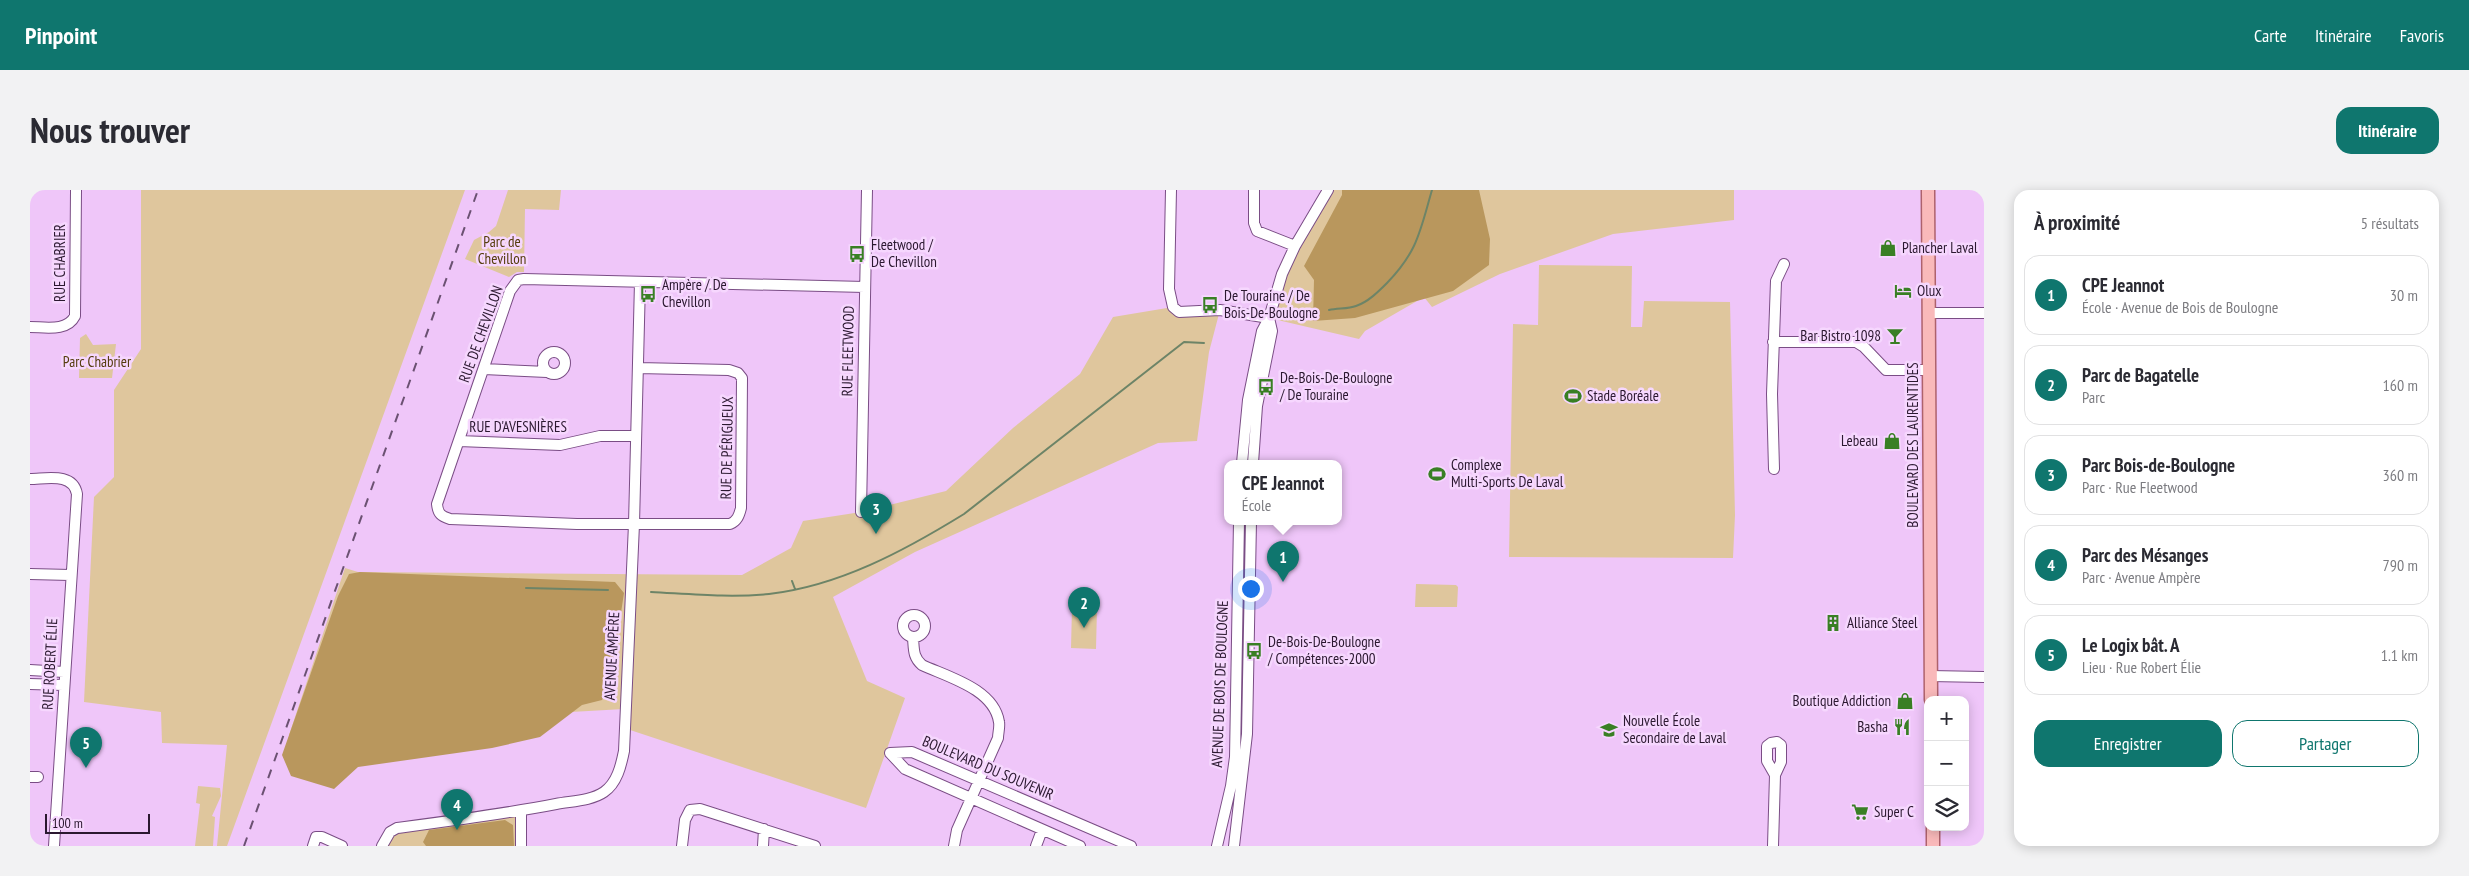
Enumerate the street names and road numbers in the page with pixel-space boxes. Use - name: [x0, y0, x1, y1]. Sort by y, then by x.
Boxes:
- street label: RUE CHABRIER: [50, 224, 69, 302]
- street label: RUE DE CHEVILLON: [454, 283, 507, 385]
- street label: RUE FLEETWOOD: [837, 305, 858, 396]
- street label: BOULEVARD DES LAURENTIDES: [1903, 362, 1922, 528]
- street label: RUE DE PÉRIGUEUX: [716, 396, 737, 500]
- street label: RUE D'AVESNIÈRES: [469, 417, 567, 436]
- street label: AVENUE DE BOIS DE BOULOGNE: [1207, 600, 1232, 768]
- street label: AVENUE AMPÈRE: [600, 611, 623, 701]
- street label: RUE ROBERT ÉLIE: [38, 618, 61, 710]
- street label: BOULEVARD DU SOUVENIR: [920, 731, 1057, 804]

